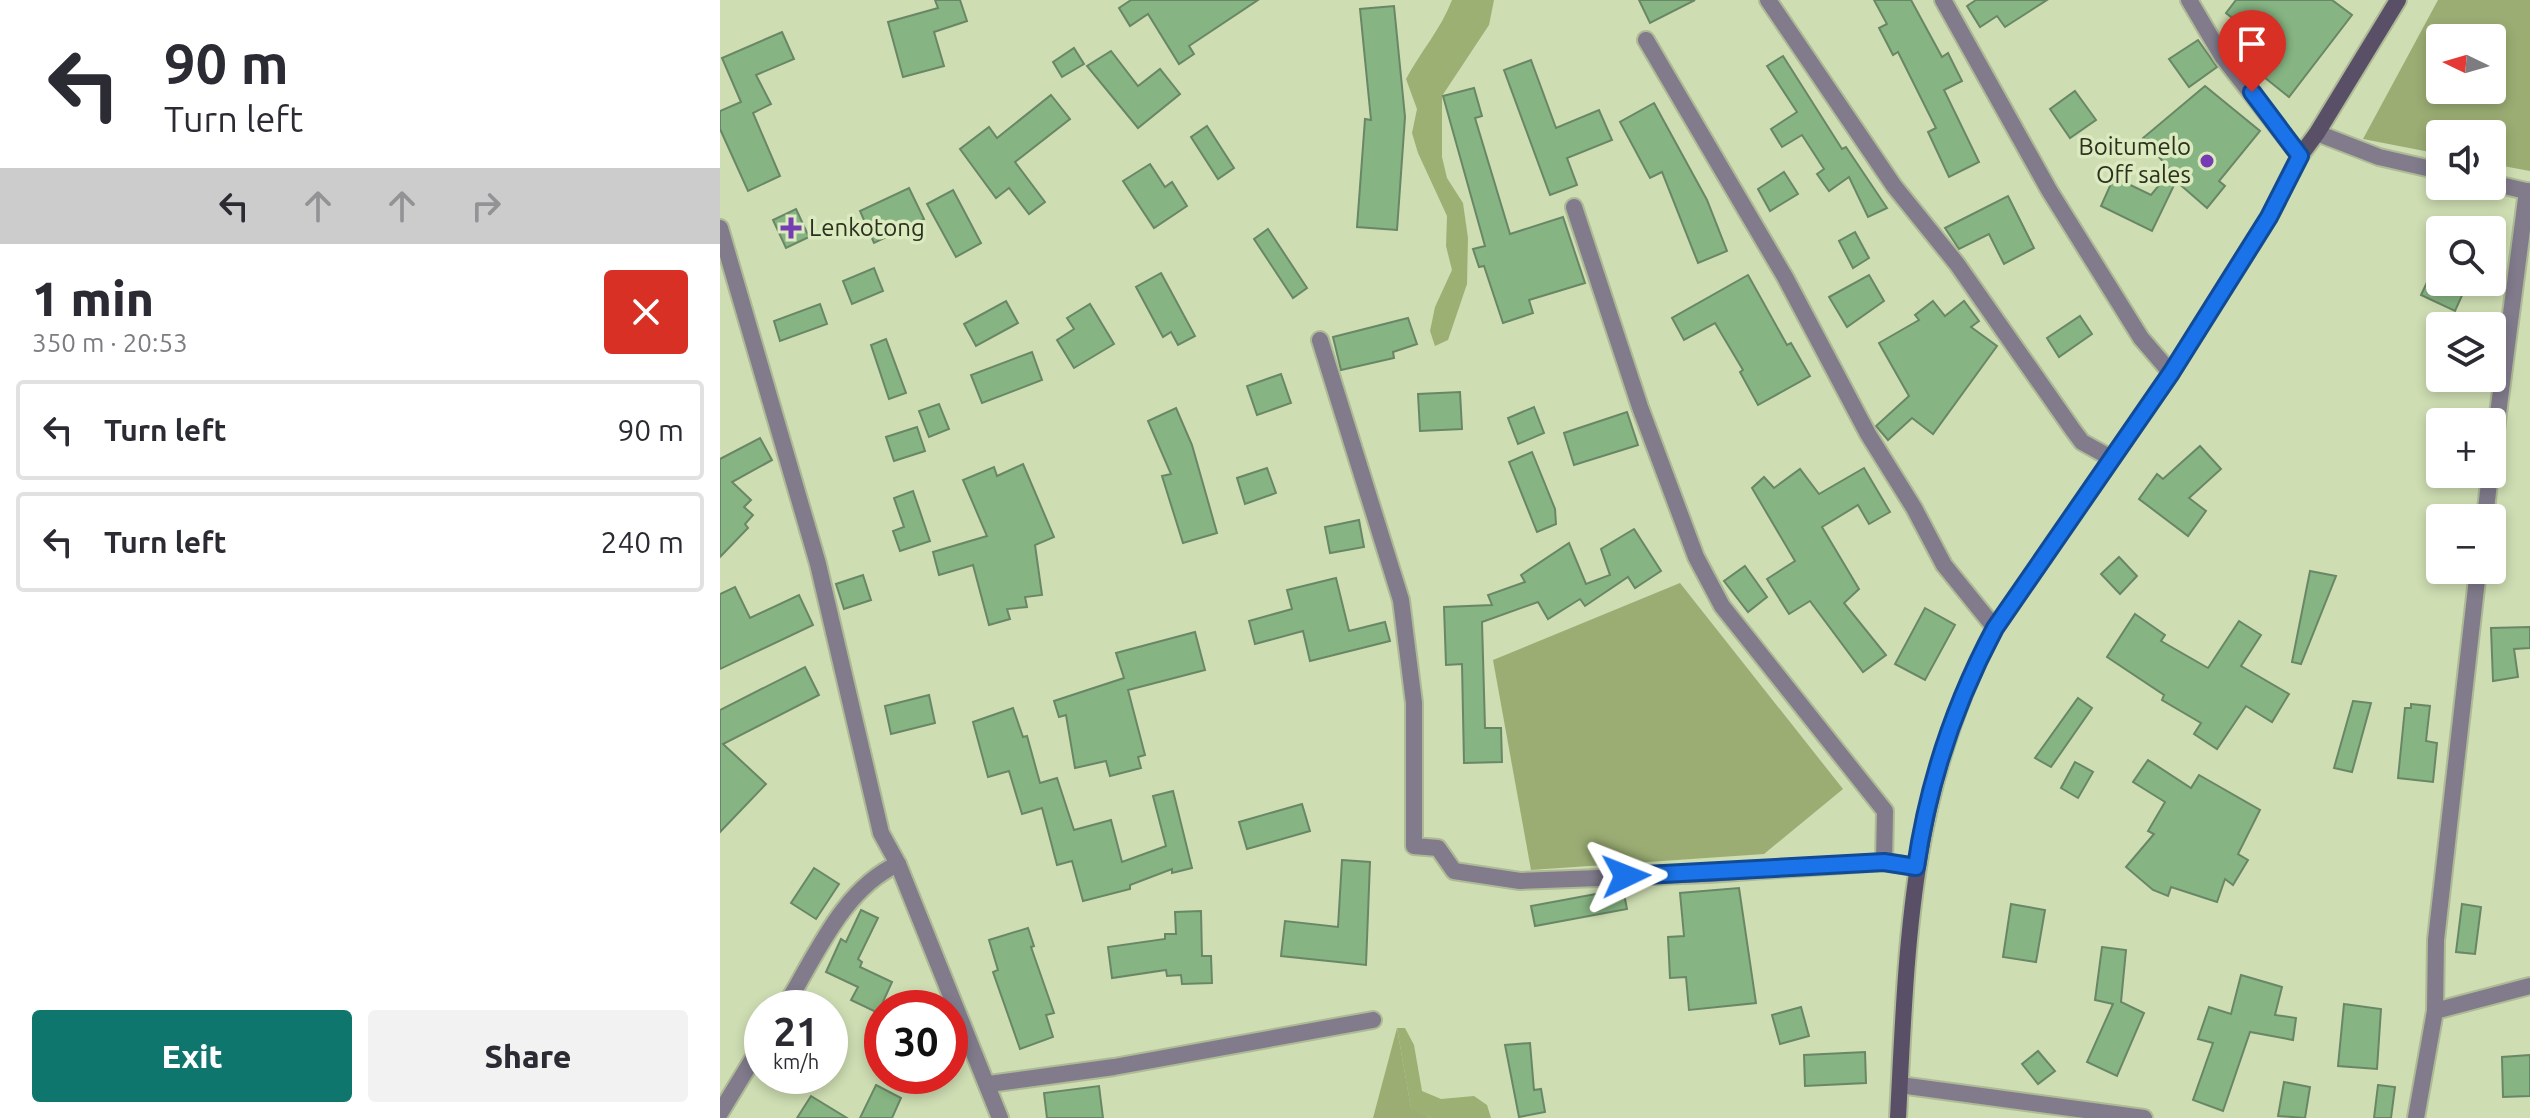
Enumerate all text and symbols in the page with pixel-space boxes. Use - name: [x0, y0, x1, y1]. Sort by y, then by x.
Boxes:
- pin: [2218, 10, 2286, 92]
- icon: arrive: [2230, 22, 2274, 66]
- north arrow: [2426, 24, 2506, 104]
- map controls: [2426, 24, 2506, 584]
- icon: left: [32, 32, 136, 136]
- text: 90 m: [164, 32, 289, 95]
- text: Turn left: [164, 98, 303, 139]
- button: sound: [2426, 120, 2506, 200]
- place label: Boitumelo Off sales: [2078, 133, 2191, 188]
- marker: Boitumelo Off sales: [2198, 152, 2216, 170]
- icon: left: [212, 184, 256, 228]
- icon: ahead: [296, 184, 340, 228]
- icon: ahead: [380, 184, 424, 228]
- icon: right: [464, 184, 508, 228]
- place label: Lenkotong: [809, 214, 925, 241]
- button: search: [2426, 216, 2506, 296]
- marker: Lenkotong: [780, 217, 802, 239]
- button: close: [604, 270, 688, 354]
- text: 1 min: [32, 271, 154, 325]
- button: layers: [2426, 312, 2506, 392]
- text: 350 m · 20:53: [32, 328, 188, 357]
- icon: left: [36, 408, 80, 452]
- button: +: [2426, 408, 2506, 488]
- text: Turn left: [104, 413, 226, 447]
- text: 90 m: [617, 413, 684, 447]
- button: −: [2426, 504, 2506, 584]
- icon: left: [36, 520, 80, 564]
- text: Turn left: [104, 525, 226, 559]
- text: 240 m: [600, 525, 684, 559]
- position arrow: [1584, 834, 1668, 918]
- speed limit sign: 30: [864, 990, 968, 1094]
- text: 21: [773, 1009, 819, 1054]
- button: Exit: [32, 1010, 352, 1102]
- button: Share: [368, 1010, 688, 1102]
- text: km/h: [773, 1050, 819, 1073]

